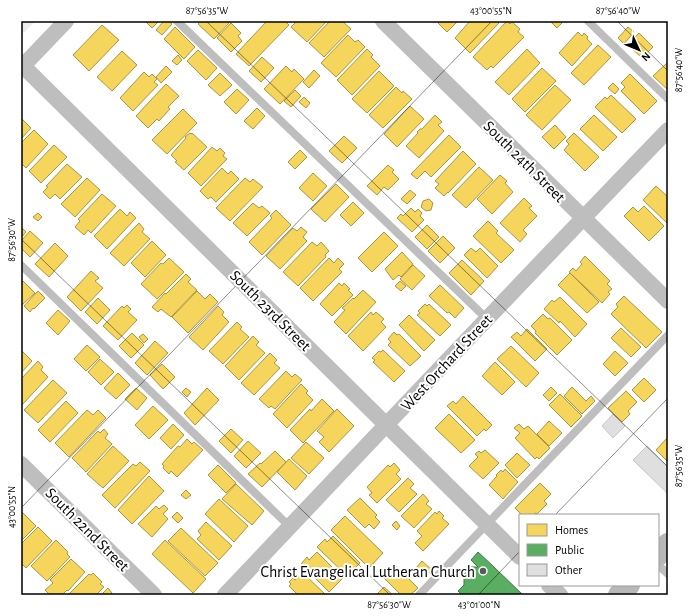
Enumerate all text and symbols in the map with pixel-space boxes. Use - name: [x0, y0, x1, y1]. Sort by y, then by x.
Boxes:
- text: 87°56'35"W: [186, 6, 228, 16]
- text: 43°00'55"N: [470, 6, 512, 16]
- text: 87°56'40"W: [596, 6, 640, 16]
- north arrow: [619, 30, 659, 70]
- text: 87°56'40"W: [674, 48, 684, 92]
- text: N: [639, 50, 652, 63]
- street label: South 24th Street: [480, 118, 568, 206]
- text: 87°56'30"W: [7, 218, 17, 262]
- street label: South 23rd Street: [227, 267, 314, 354]
- street label: West Orchard Street: [398, 311, 495, 414]
- text: 87°56'35"W: [674, 445, 684, 487]
- street label: South 22nd Street: [42, 485, 132, 575]
- text: 43°00'55"N: [7, 486, 17, 528]
- legend: [519, 514, 659, 586]
- text: Homes: [555, 524, 588, 536]
- text: Public: [555, 544, 584, 556]
- place label: Christ Evangelical Lutheran Church: [261, 564, 475, 580]
- text: Other: [555, 564, 582, 576]
- marker: Christ Evangelical Lutheran Church: [478, 566, 488, 576]
- text: 87°56'30"W: [367, 600, 411, 610]
- text: 43°01'00"N: [458, 600, 500, 610]

